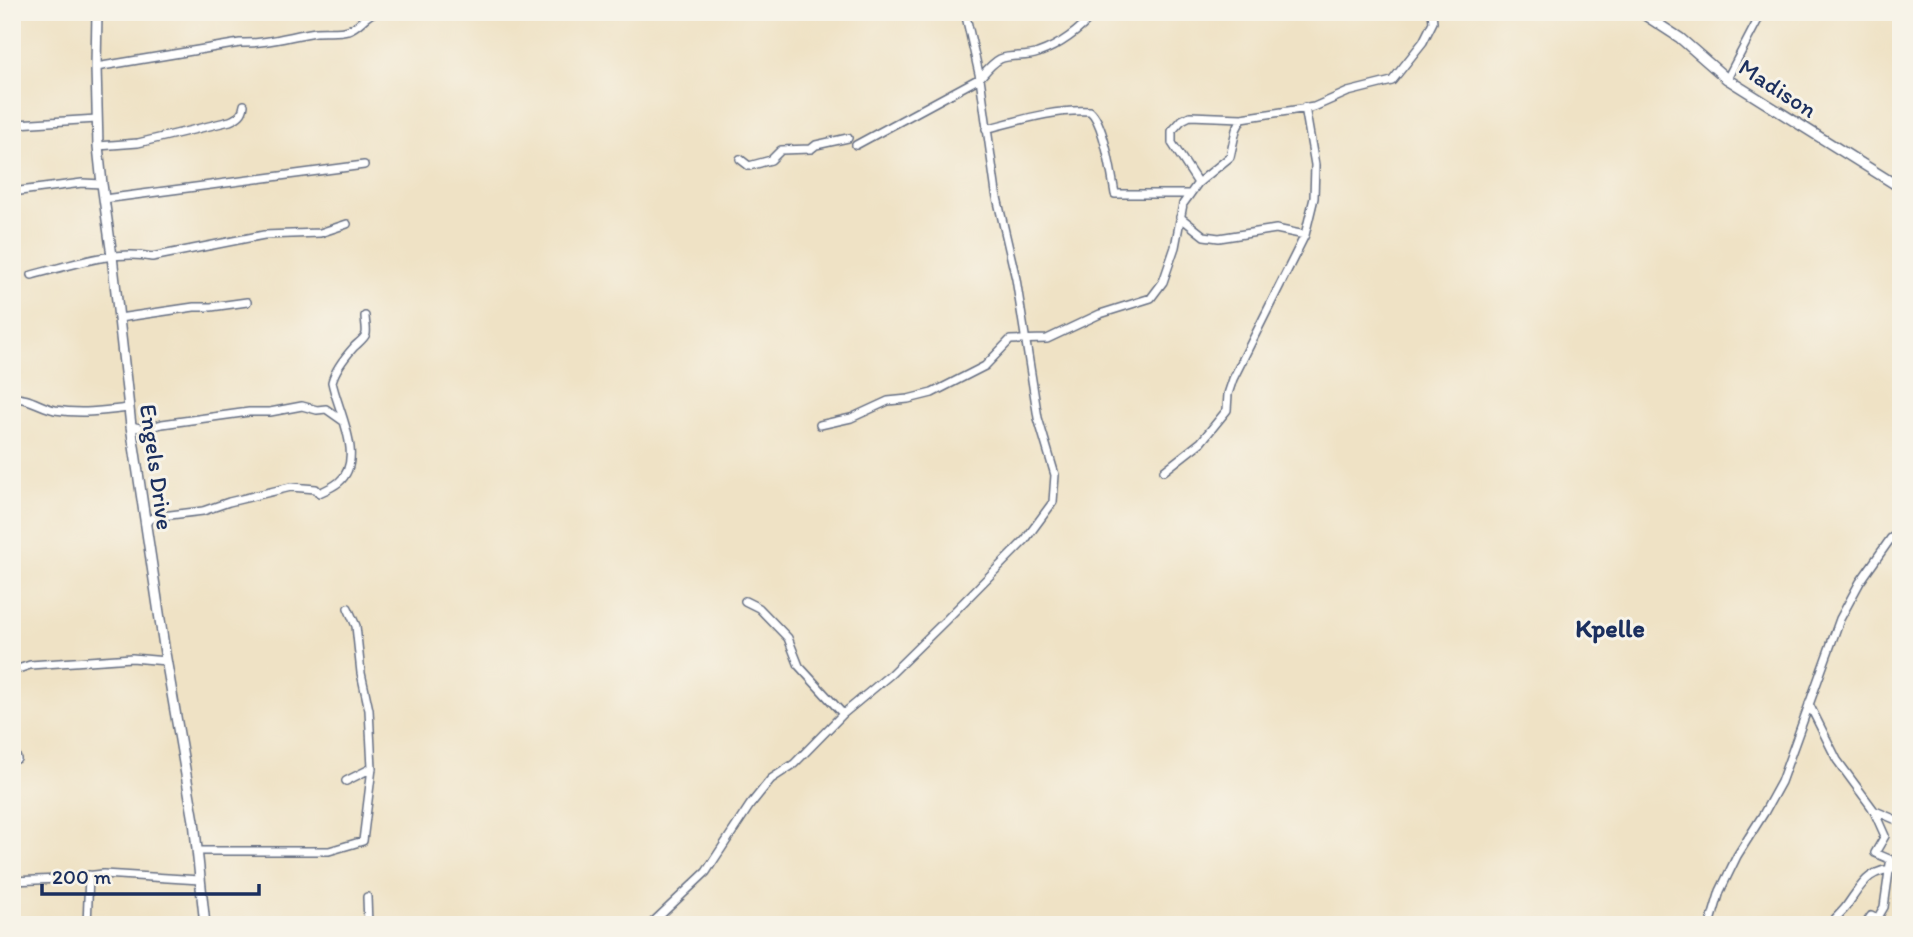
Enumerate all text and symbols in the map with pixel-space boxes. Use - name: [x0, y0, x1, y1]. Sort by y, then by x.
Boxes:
- street label: Madison: [1734, 52, 1823, 124]
- street label: Engels Drive: [134, 402, 180, 532]
- district label: Kpelle: [1575, 612, 1645, 644]
- scale bar: [42, 853, 259, 897]
- text: 200 m: [52, 864, 112, 889]

